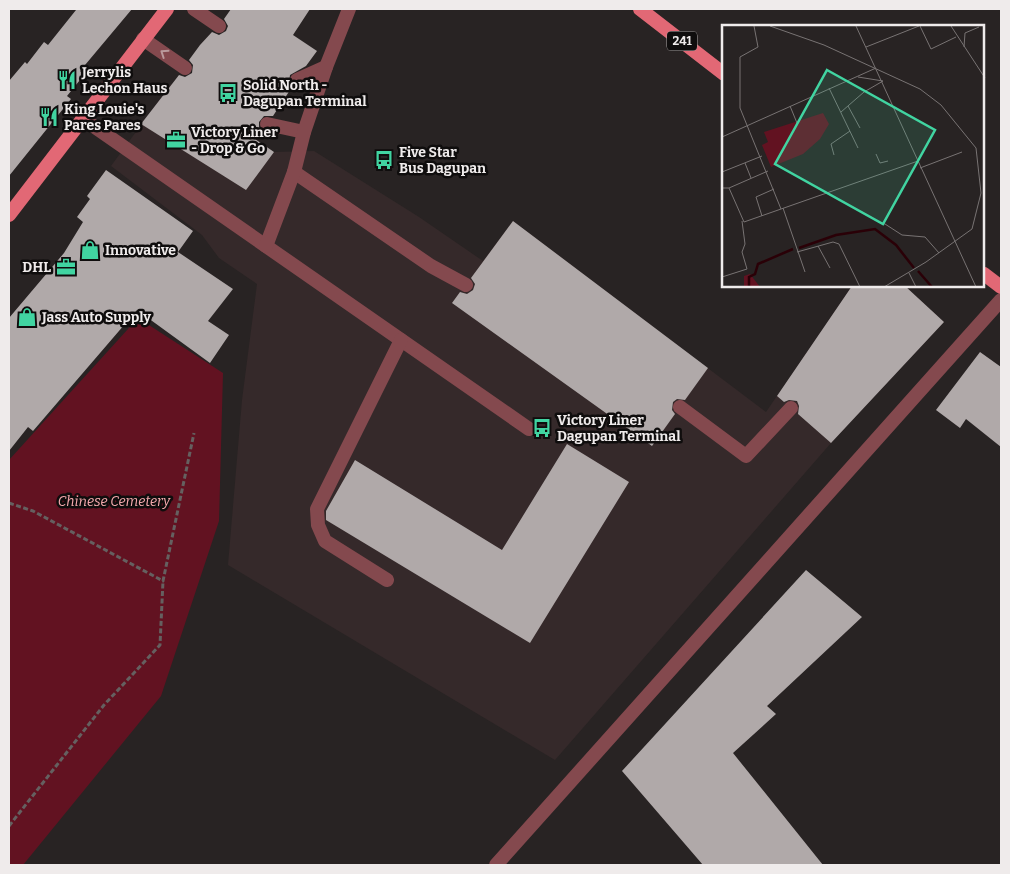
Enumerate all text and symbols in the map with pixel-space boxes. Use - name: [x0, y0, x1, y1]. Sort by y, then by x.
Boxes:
- inset map: [722, 25, 985, 288]
- road number: 241: [667, 31, 697, 50]
- one-way arrow: [160, 50, 170, 59]
- place label: Jerrylis Lechon Haus: [81, 64, 168, 97]
- restaurant icon: Jerrylis Lechon Haus: [56, 69, 78, 91]
- place label: Solid North - Dagupan Terminal: [243, 77, 367, 110]
- bus stop icon: Solid North - Dagupan Terminal: [217, 82, 239, 104]
- place label: King Louie's Pares Pares: [64, 101, 145, 134]
- restaurant icon: King Louie's Pares Pares: [38, 106, 60, 128]
- place label: Victory Liner - Drop & Go: [191, 124, 278, 157]
- office icon: Victory Liner - Drop & Go: [165, 129, 187, 151]
- place label: Five Star Bus Dagupan: [399, 144, 486, 177]
- bus stop icon: Five Star Bus Dagupan: [373, 149, 395, 171]
- shop icon: Innovative: [79, 239, 101, 261]
- place label: Innovative: [105, 242, 176, 259]
- office icon: DHL: [55, 256, 77, 278]
- place label: DHL: [22, 259, 51, 276]
- shop icon: Jass Auto Supply: [16, 306, 38, 328]
- place label: Jass Auto Supply: [41, 309, 151, 326]
- place label: Victory Liner Dagupan Terminal: [557, 412, 681, 445]
- bus stop icon: Victory Liner Dagupan Terminal: [531, 417, 553, 439]
- park label: Chinese Cemetery: [58, 493, 171, 510]

